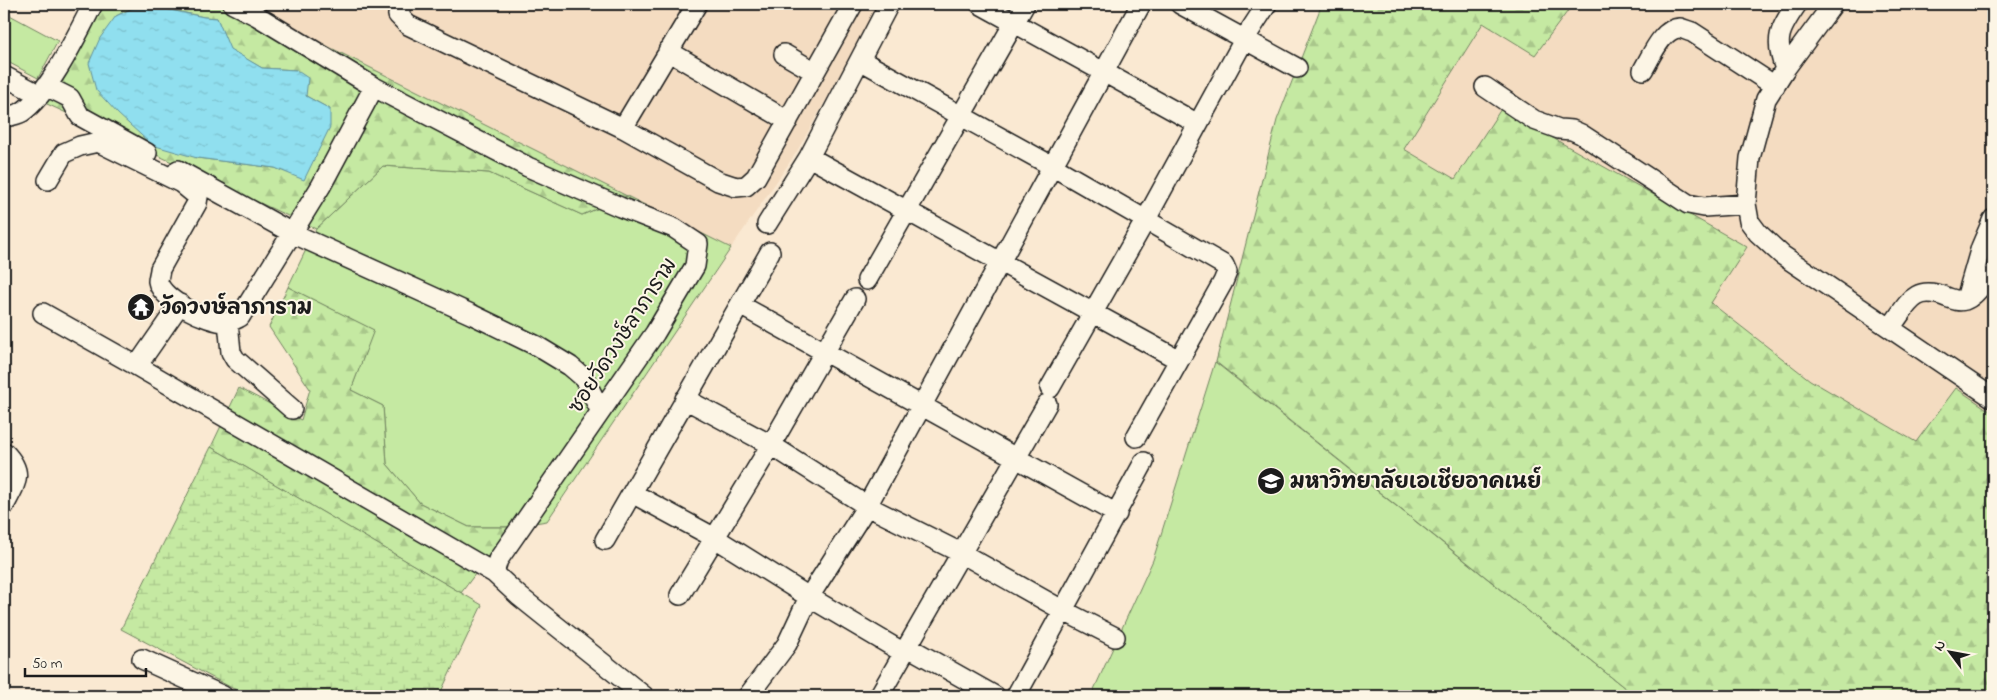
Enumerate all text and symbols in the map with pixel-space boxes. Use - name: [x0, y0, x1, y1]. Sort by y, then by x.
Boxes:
- street label: ซอยวัดวงษ์ลาภาราม: [562, 252, 685, 420]
- temple icon: วัดวงษ์ลาภาราม: [126, 292, 156, 322]
- place label: วัดวงษ์ลาภาราม: [160, 292, 312, 324]
- school or university icon: มหาวิทยาลัยเอเชียอาคเนย์: [1256, 466, 1286, 496]
- place label: มหาวิทยาลัยเอเชียอาคเนย์: [1290, 466, 1541, 498]
- north arrow: [1924, 628, 1974, 678]
- text: N: [1929, 636, 1952, 655]
- scale bar: [25, 645, 146, 677]
- text: 50 m: [32, 653, 63, 675]

